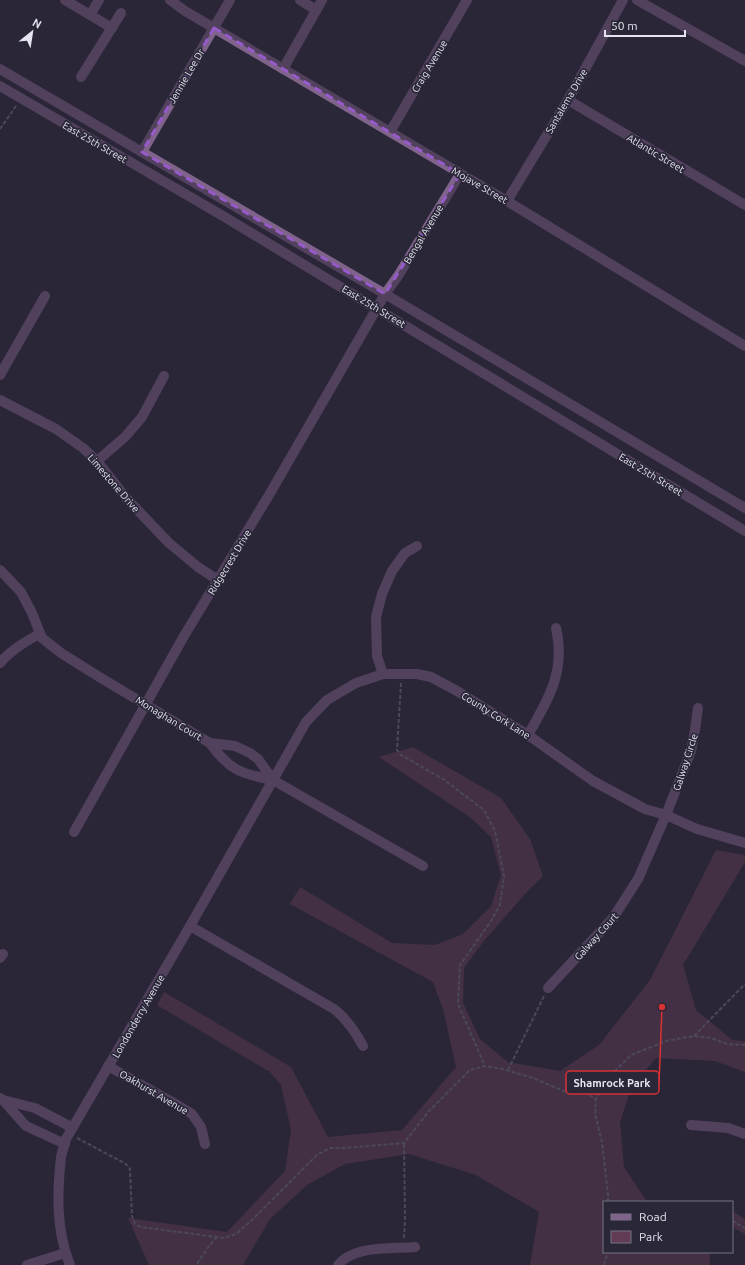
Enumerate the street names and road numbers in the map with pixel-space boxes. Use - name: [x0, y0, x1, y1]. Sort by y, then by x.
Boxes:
- street label: Craig Avenue: [409, 38, 449, 94]
- street label: Jennie Lee Dr: [166, 47, 207, 106]
- street label: Santalema Drive: [543, 67, 589, 136]
- street label: East 25th Street: [61, 120, 129, 165]
- street label: Atlantic Street: [625, 132, 687, 175]
- street label: Mojave Street: [450, 165, 510, 206]
- street label: Bengal Avenue: [401, 203, 445, 266]
- street label: East 25th Street: [340, 283, 408, 330]
- street label: East 25th Street: [617, 451, 685, 498]
- street label: Limestone Drive: [86, 452, 142, 514]
- street label: Ridgecrest Drive: [206, 528, 253, 597]
- street label: County Cork Lane: [459, 690, 532, 741]
- street label: Monaghan Court: [134, 694, 204, 743]
- street label: Galway Circle: [671, 732, 700, 792]
- street label: Galway Court: [572, 910, 620, 962]
- street label: Londonderry Avenue: [110, 973, 167, 1060]
- street label: Oakhurst Avenue: [117, 1068, 190, 1117]

